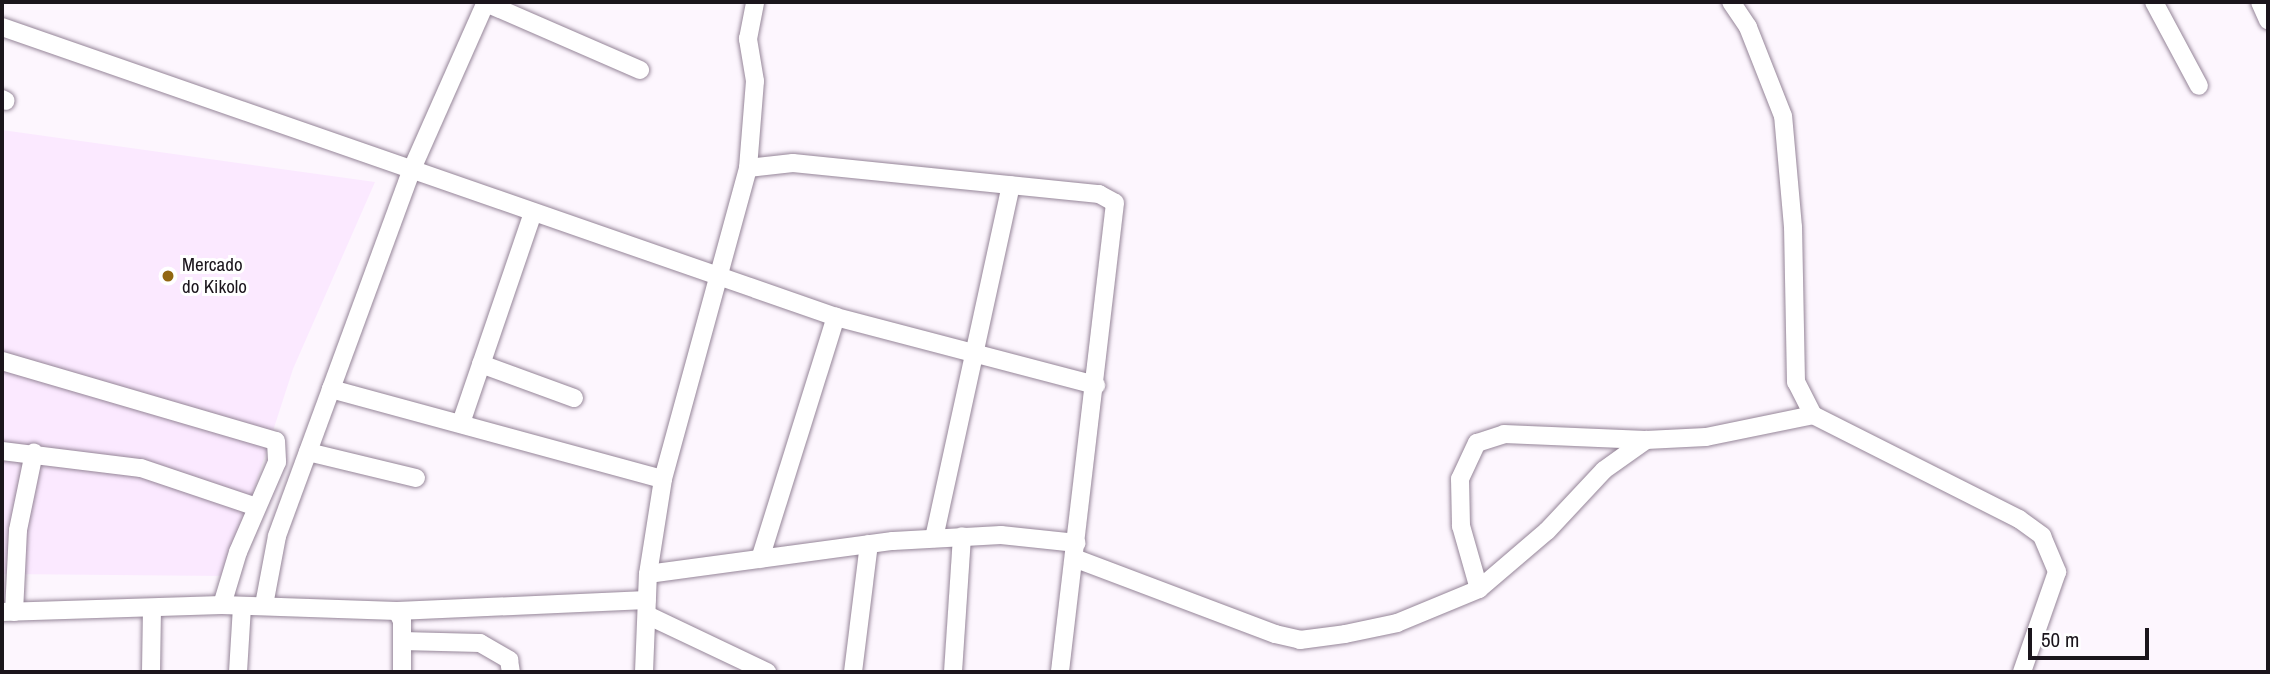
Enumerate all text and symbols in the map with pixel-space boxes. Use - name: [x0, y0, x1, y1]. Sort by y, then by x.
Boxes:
- place label: Mercado do Kikolo: [182, 254, 247, 298]
- marker: Mercado do Kikolo: [160, 268, 176, 284]
- scale bar: [2032, 614, 2153, 658]
- text: 50 m: [2041, 625, 2079, 654]

